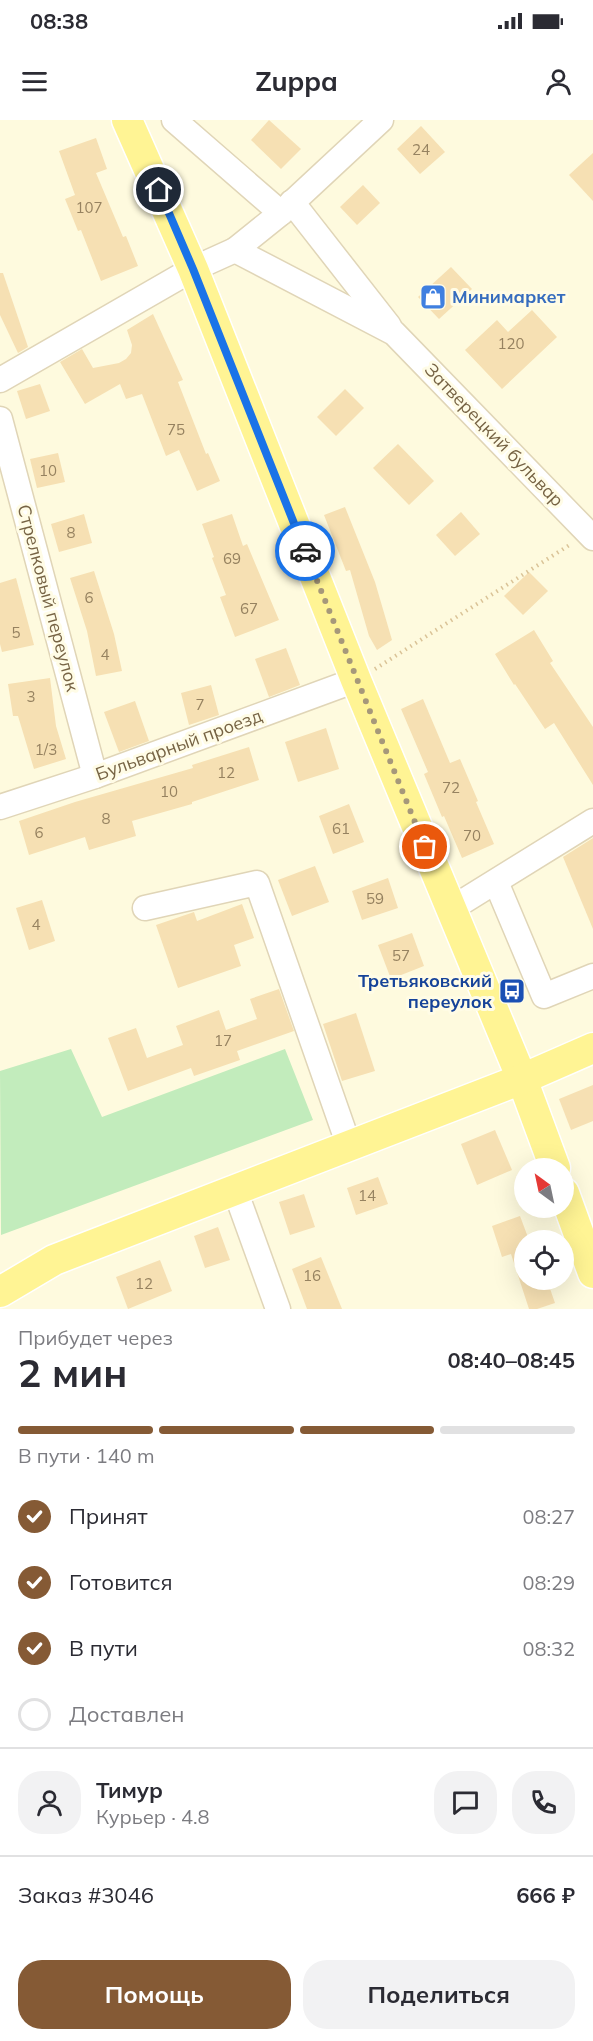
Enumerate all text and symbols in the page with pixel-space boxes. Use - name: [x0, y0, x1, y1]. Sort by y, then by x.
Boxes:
- text: 08:38: [30, 7, 88, 35]
- text: Zuppa: [255, 64, 338, 98]
- icon: menu: [18, 65, 51, 98]
- icon: person: [542, 65, 575, 98]
- house number: 24: [412, 140, 430, 159]
- pin: [133, 164, 184, 215]
- icon: home: [142, 173, 175, 206]
- house number: 107: [75, 198, 103, 217]
- shop icon: Минимаркет: [418, 282, 448, 312]
- place label: Минимаркет: [452, 285, 566, 308]
- house number: 120: [497, 334, 525, 353]
- street label: Затверецкий бульвар: [420, 358, 569, 511]
- house number: 75: [167, 420, 185, 439]
- house number: 10: [39, 461, 57, 480]
- street label: Стрелковый переулок: [12, 502, 85, 694]
- courier: [275, 521, 335, 581]
- house number: 8: [66, 523, 76, 542]
- icon: car: [289, 535, 322, 568]
- house number: 69: [223, 549, 241, 568]
- house number: 6: [84, 588, 94, 607]
- house number: 67: [240, 599, 258, 618]
- house number: 5: [11, 623, 21, 642]
- house number: 4: [100, 645, 110, 664]
- house number: 3: [26, 687, 36, 706]
- house number: 7: [195, 695, 205, 714]
- street label: Бульварный проезд: [92, 704, 265, 785]
- house number: 1/3: [35, 740, 57, 759]
- house number: 12: [217, 763, 235, 782]
- house number: 72: [442, 778, 460, 797]
- house number: 10: [160, 782, 178, 801]
- house number: 8: [101, 809, 111, 828]
- house number: 61: [332, 819, 350, 838]
- pin: [399, 821, 450, 872]
- house number: 6: [34, 823, 44, 842]
- house number: 70: [463, 826, 481, 845]
- icon: bag: [408, 830, 441, 863]
- house number: 59: [366, 889, 384, 908]
- house number: 4: [31, 915, 41, 934]
- house number: 57: [392, 946, 410, 965]
- place label: Третьяковский переулок: [358, 969, 493, 1013]
- bus stop icon: Третьяковский переулок: [497, 976, 527, 1006]
- house number: 17: [214, 1031, 232, 1050]
- north arrow: [514, 1158, 574, 1218]
- map controls: [514, 1158, 574, 1290]
- house number: 14: [358, 1186, 376, 1205]
- button: locate: [514, 1230, 574, 1290]
- house number: 16: [303, 1266, 321, 1285]
- house number: 12: [135, 1274, 153, 1293]
- text: Прибудет через: [18, 1325, 173, 1350]
- text: 08:40–08:45: [447, 1346, 575, 1374]
- text: 2 мин: [18, 1348, 127, 1397]
- text: В пути · 140 m: [18, 1443, 154, 1468]
- icon: check: [18, 1500, 51, 1533]
- text: Принят: [69, 1502, 148, 1530]
- text: 08:27: [522, 1504, 575, 1529]
- icon: check: [18, 1566, 51, 1599]
- text: Готовится: [69, 1568, 173, 1596]
- text: 08:29: [522, 1570, 575, 1595]
- icon: check: [18, 1632, 51, 1665]
- text: В пути: [69, 1634, 138, 1662]
- text: 08:32: [522, 1636, 575, 1661]
- text: Доставлен: [69, 1700, 185, 1728]
- button: person: [18, 1771, 81, 1834]
- button: chat: [434, 1771, 497, 1834]
- button: phone: [512, 1771, 575, 1834]
- text: Тимур: [96, 1776, 163, 1804]
- text: Курьер · 4.8: [96, 1804, 210, 1829]
- text: Заказ #3046: [18, 1881, 154, 1909]
- text: 666 ₽: [516, 1881, 575, 1909]
- button: Помощь: [18, 1960, 291, 2029]
- button: Поделиться: [303, 1960, 575, 2029]

